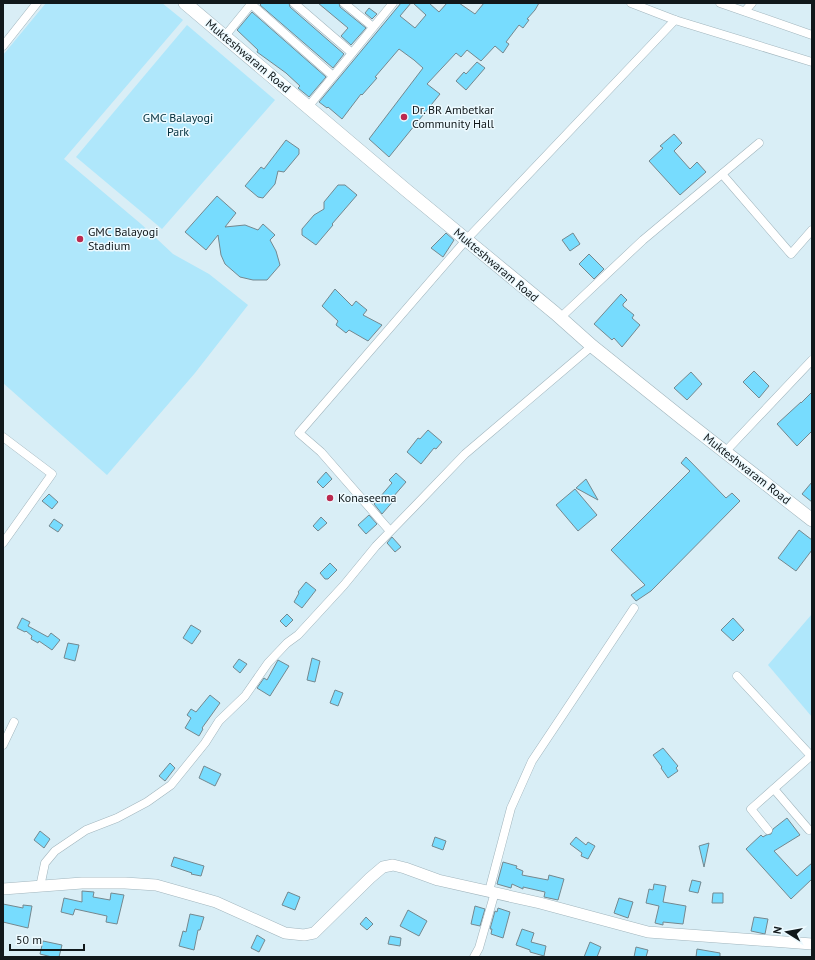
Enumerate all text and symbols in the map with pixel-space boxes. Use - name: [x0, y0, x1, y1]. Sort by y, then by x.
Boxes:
- street label: Mukteshwaram Road: [203, 16, 294, 96]
- place label: Dr. BR Ambetkar Community Hall: [412, 102, 495, 131]
- park label: GMC Balayogi Park: [143, 110, 213, 139]
- marker: Dr. BR Ambetkar Community Hall: [399, 112, 409, 122]
- place label: GMC Balayogi Stadium: [88, 224, 158, 253]
- street label: Mukteshwaram Road: [451, 225, 542, 305]
- marker: GMC Balayogi Stadium: [75, 234, 85, 244]
- street label: Mukteshwaram Road: [701, 430, 794, 507]
- place label: Konaseema: [338, 490, 397, 505]
- marker: Konaseema: [325, 493, 335, 503]
- north arrow: [767, 912, 807, 952]
- text: N: [770, 925, 785, 935]
- scale bar: [10, 926, 84, 952]
- text: 50 m: [16, 932, 42, 947]

